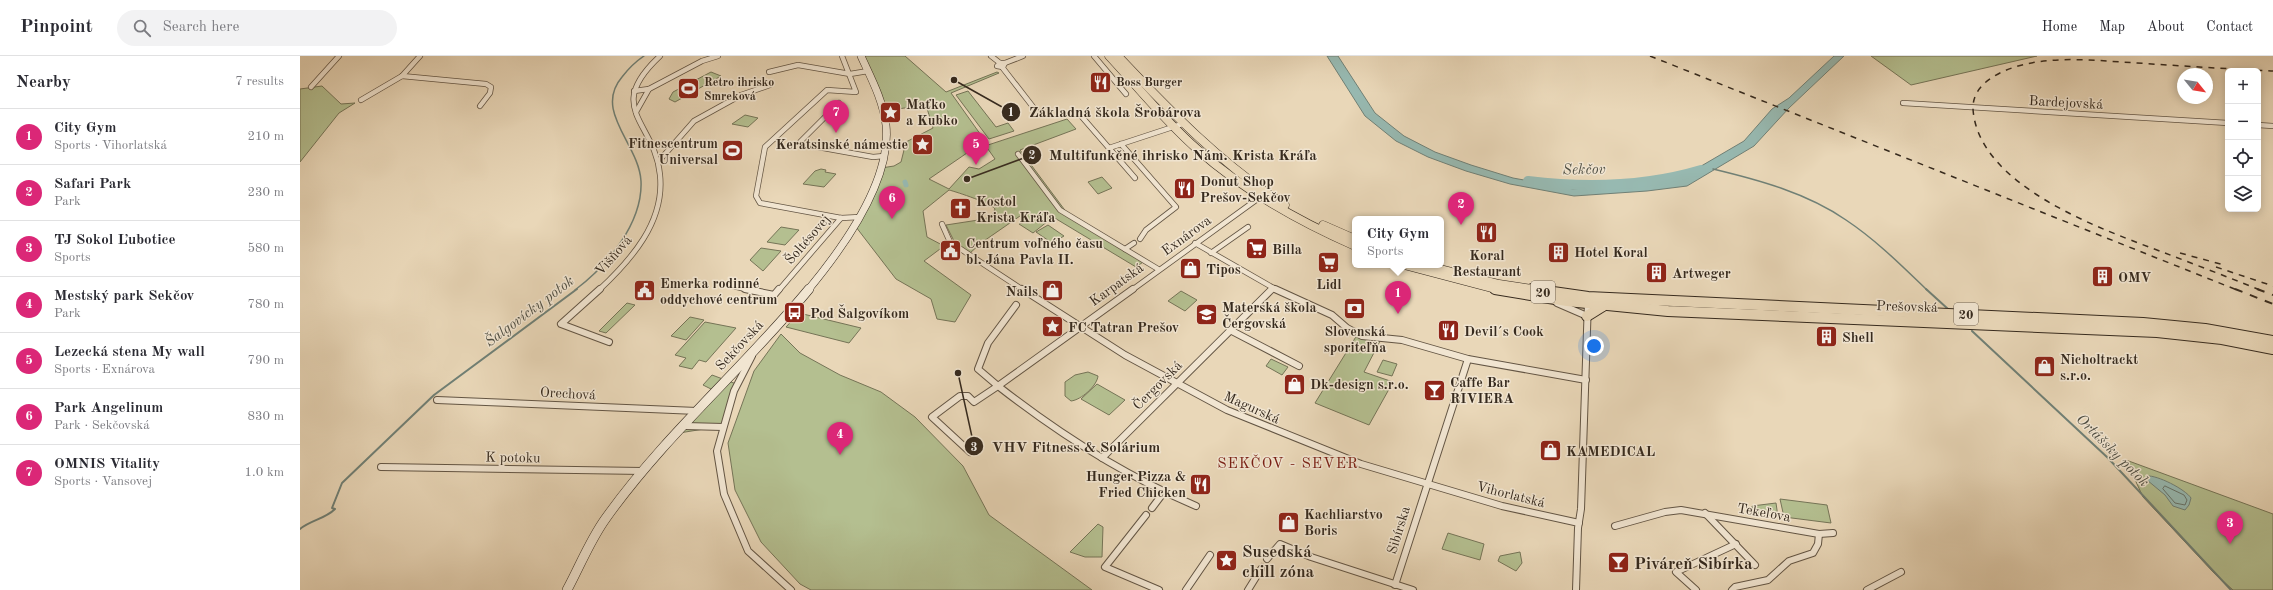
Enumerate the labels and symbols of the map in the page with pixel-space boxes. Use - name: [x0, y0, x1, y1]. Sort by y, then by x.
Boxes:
- north arrow: [2177, 68, 2213, 104]
- restaurant icon: Boss Burger: [1087, 69, 1113, 95]
- sports icon: Retro ihrisko Smreková: [676, 76, 702, 102]
- place label: Retro ihrisko Smreková: [704, 77, 774, 103]
- place label: Boss Burger: [1116, 77, 1182, 89]
- street label: Bardejovská: [2028, 94, 2104, 112]
- place label: Maťko a Kubko: [906, 98, 958, 128]
- callout: Základná škola Šrobárova: [1001, 98, 1209, 125]
- place icon: Maťko a Kubko: [877, 99, 903, 125]
- pin: 7: [823, 100, 849, 133]
- text: Základná škola Šrobárova: [1029, 103, 1201, 121]
- text: 1: [1008, 107, 1014, 119]
- place icon: Keratsinské námestie: [910, 131, 936, 157]
- pin: 5: [963, 132, 989, 165]
- place label: Fitnescentrum Universal: [628, 137, 718, 167]
- sports icon: Fitnescentrum Universal: [720, 138, 746, 164]
- place label: Keratsinské námestie: [775, 138, 908, 152]
- callout: Multifunkčné ihrisko Nám. Krista Kráľa: [1022, 142, 1325, 169]
- text: Multifunkčné ihrisko Nám. Krista Kráľa: [1049, 149, 1317, 164]
- text: 2: [1029, 150, 1036, 162]
- water label: Sekčov: [1562, 163, 1606, 178]
- place label: Donut Shop Prešov-Sekčov: [1200, 175, 1291, 205]
- restaurant icon: Donut Shop Prešov-Sekčov: [1171, 176, 1197, 202]
- pin: 6: [879, 186, 905, 219]
- pin: 2: [1448, 192, 1474, 225]
- place label: Kostol Krista Kráľa: [976, 195, 1055, 225]
- church icon: Kostol Krista Kráľa: [948, 196, 974, 222]
- street label: Šoltésovej: [780, 210, 833, 267]
- street label: Exnárova: [1159, 213, 1214, 258]
- restaurant icon: Koral Restaurant: [1474, 220, 1500, 246]
- street label: Višňová: [593, 233, 635, 278]
- supermarket icon: Billa: [1244, 236, 1270, 262]
- place label: Centrum voľného času bl. Jána Pavla II.: [966, 237, 1103, 267]
- public building icon: Centrum voľného času bl. Jána Pavla II.: [937, 238, 963, 264]
- building icon: Hotel Koral: [1545, 239, 1571, 265]
- place label: Billa: [1272, 243, 1302, 257]
- place label: Hotel Koral: [1574, 246, 1648, 260]
- supermarket icon: Lidl: [1316, 249, 1342, 275]
- place label: Koral Restaurant: [1453, 249, 1521, 279]
- shop icon: Tipos: [1178, 256, 1204, 282]
- building icon: Artweger: [1644, 260, 1670, 286]
- street label: Karpatská: [1087, 261, 1146, 309]
- place label: Tipos: [1206, 263, 1241, 277]
- building icon: OMV: [2090, 264, 2116, 290]
- place label: Artweger: [1672, 267, 1731, 281]
- water label: Šalgovícky potok: [480, 271, 577, 350]
- place label: OMV: [2118, 271, 2151, 285]
- place label: Emerka rodinné oddychové centrum: [660, 277, 778, 307]
- public building icon: Emerka rodinné oddychové centrum: [631, 278, 657, 304]
- shop icon: Nails: [1040, 278, 1066, 304]
- place label: Lidl: [1316, 278, 1342, 292]
- pin: 1: [1385, 281, 1411, 314]
- road number: 20: [1531, 281, 1555, 303]
- place label: Nails: [1006, 285, 1038, 299]
- bank icon: Slovenská sporiteľňa: [1342, 296, 1368, 322]
- street label: Prešovská: [1876, 299, 1938, 315]
- bus stop icon: Pod Šalgovíkom: [781, 300, 807, 326]
- place label: Materská škola Čergovská: [1222, 301, 1317, 331]
- school or university icon: Materská škola Čergovská: [1194, 302, 1220, 328]
- road number: 20: [1954, 303, 1978, 325]
- place label: Pod Šalgovíkom: [810, 304, 909, 321]
- place icon: FC Tatran Prešov: [1039, 314, 1065, 340]
- street label: Sekčovská: [713, 318, 766, 373]
- restaurant icon: Devil´s Cook: [1435, 318, 1461, 344]
- place label: FC Tatran Prešov: [1068, 321, 1179, 335]
- building icon: Shell: [1813, 324, 1839, 350]
- place label: Slovenská sporiteľňa: [1324, 325, 1386, 355]
- place label: Devil´s Cook: [1464, 325, 1544, 339]
- place label: Shell: [1842, 331, 1874, 345]
- your location: [1584, 336, 1604, 356]
- place label: Nicholtrackt s.r.o.: [2060, 353, 2138, 383]
- shop icon: Nicholtrackt s.r.o.: [2031, 354, 2057, 380]
- street label: Čergovská: [1128, 356, 1185, 413]
- shop icon: Dk-design s.r.o.: [1282, 371, 1308, 397]
- place label: Caffe Bar RIVIERA: [1450, 376, 1514, 406]
- bar icon: Caffe Bar RIVIERA: [1421, 377, 1447, 403]
- place label: Dk-design s.r.o.: [1310, 378, 1409, 392]
- street label: Orechová: [540, 386, 596, 402]
- street label: Magurská: [1221, 389, 1282, 426]
- water label: Ortášsky potok: [2073, 412, 2151, 490]
- pin: 4: [827, 422, 853, 455]
- callout: VHV Fitness & Solárium: [964, 433, 1168, 460]
- shop icon: KAMEDICAL: [1537, 438, 1563, 464]
- text: VHV Fitness & Solárium: [992, 441, 1160, 456]
- text: 3: [971, 442, 978, 454]
- place label: KAMEDICAL: [1566, 445, 1655, 459]
- street label: K potoku: [485, 451, 541, 465]
- district label: SEKČOV - SEVER: [1217, 454, 1359, 472]
- place label: Hunger Pizza & Fried Chicken: [1086, 470, 1186, 500]
- restaurant icon: Hunger Pizza & Fried Chicken: [1188, 471, 1214, 497]
- street label: Vihorlatská: [1475, 480, 1547, 510]
- street label: Tekeľova: [1736, 501, 1792, 525]
- street label: Sibírska: [1385, 505, 1413, 556]
- place label: Kachliarstvo Boris: [1304, 508, 1383, 538]
- shop icon: Kachliarstvo Boris: [1275, 509, 1301, 535]
- pin: 3: [2217, 511, 2243, 544]
- place label: Susedská chill zóna: [1242, 544, 1315, 581]
- place icon: Susedská chill zóna: [1213, 548, 1239, 574]
- bar icon: Piváreň Sibírka: [1605, 550, 1631, 576]
- place label: Piváreň Sibírka: [1634, 556, 1753, 573]

